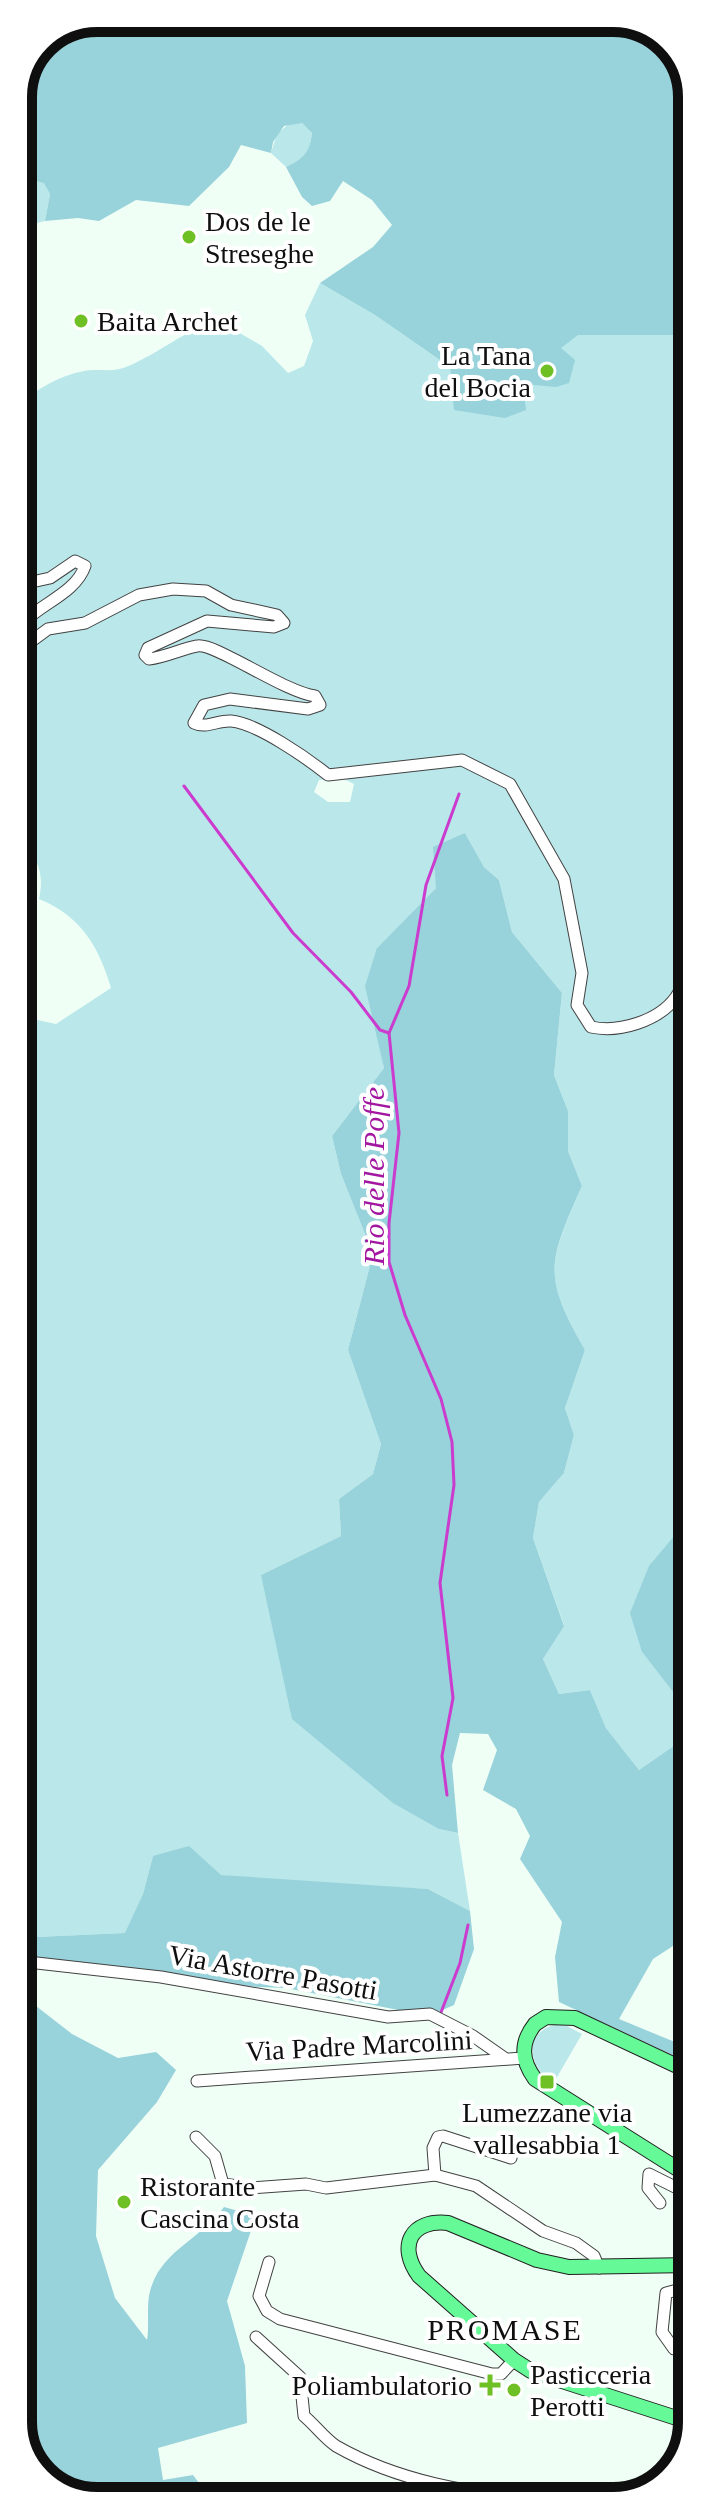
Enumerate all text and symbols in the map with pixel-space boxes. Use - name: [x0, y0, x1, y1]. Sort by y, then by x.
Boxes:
- place label: Dos de le Streseghe: [205, 206, 314, 269]
- marker: Dos de le Streseghe: [180, 228, 198, 246]
- place label: Baita Archet: [97, 306, 238, 337]
- marker: Baita Archet: [72, 312, 90, 330]
- place label: La Tana del Bocia: [424, 340, 532, 403]
- marker: La Tana del Bocia: [538, 362, 556, 380]
- water label: Rio delle Poffe: [357, 1087, 390, 1266]
- street label: Via Astorre Pasotti: [166, 1939, 380, 2006]
- street label: Via Padre Marcolini: [245, 2024, 473, 2067]
- marker: Lumezzane via vallesabbia 1: [538, 2073, 556, 2091]
- place label: Lumezzane via vallesabbia 1: [462, 2097, 633, 2160]
- place label: Ristorante Cascina Costa: [140, 2171, 300, 2234]
- marker: Ristorante Cascina Costa: [115, 2193, 133, 2211]
- district label: PROMASE: [427, 2313, 583, 2346]
- place label: Pasticceria Perotti: [530, 2359, 652, 2422]
- place label: Poliambulatorio: [292, 2370, 472, 2401]
- marker: Poliambulatorio: [479, 2374, 501, 2396]
- marker: Pasticceria Perotti: [505, 2381, 523, 2399]

